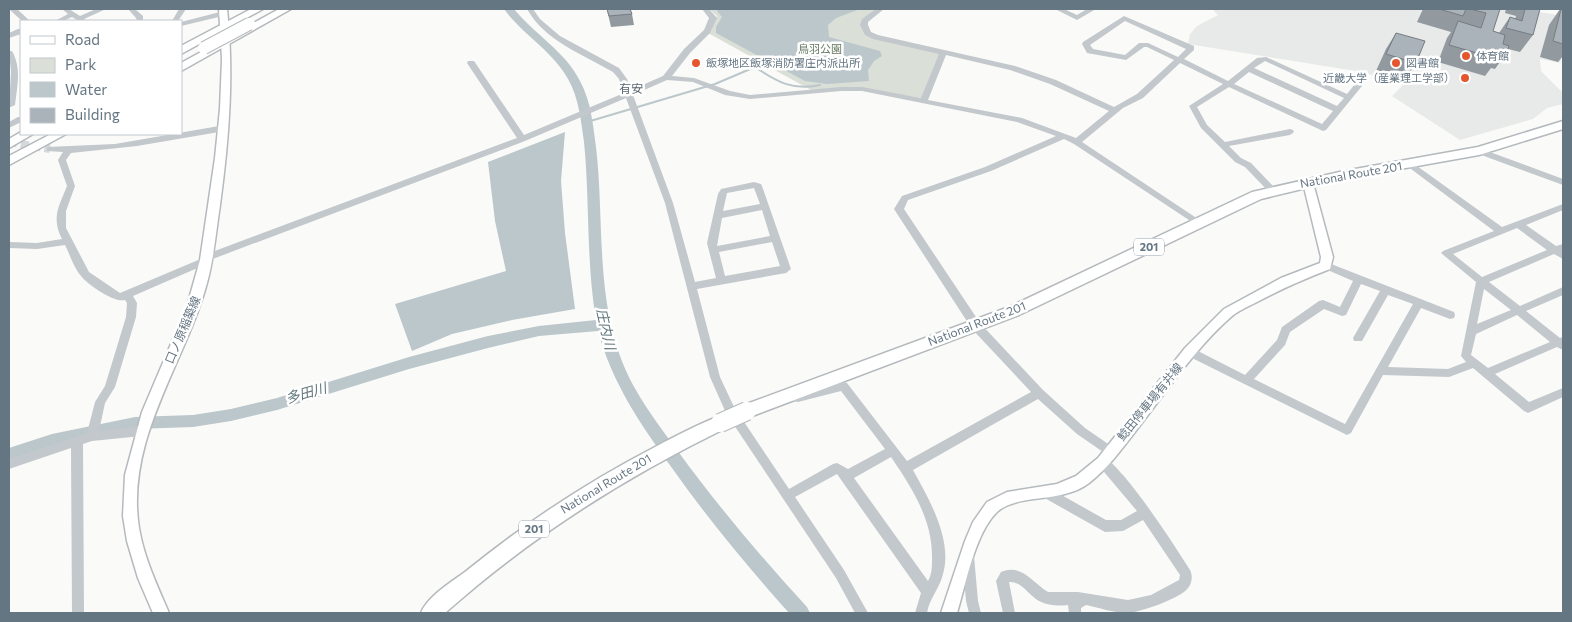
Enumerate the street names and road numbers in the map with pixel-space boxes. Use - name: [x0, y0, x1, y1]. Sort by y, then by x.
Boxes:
- street label: National Route 201: [1299, 158, 1403, 190]
- road number: 201: [1134, 238, 1164, 256]
- street label: 口ノ原稲築線: [162, 294, 203, 365]
- street label: National Route 201: [926, 298, 1027, 348]
- street label: 鯰田停車場有井線: [1114, 360, 1185, 443]
- street label: National Route 201: [557, 450, 653, 516]
- road number: 201: [519, 520, 549, 538]

